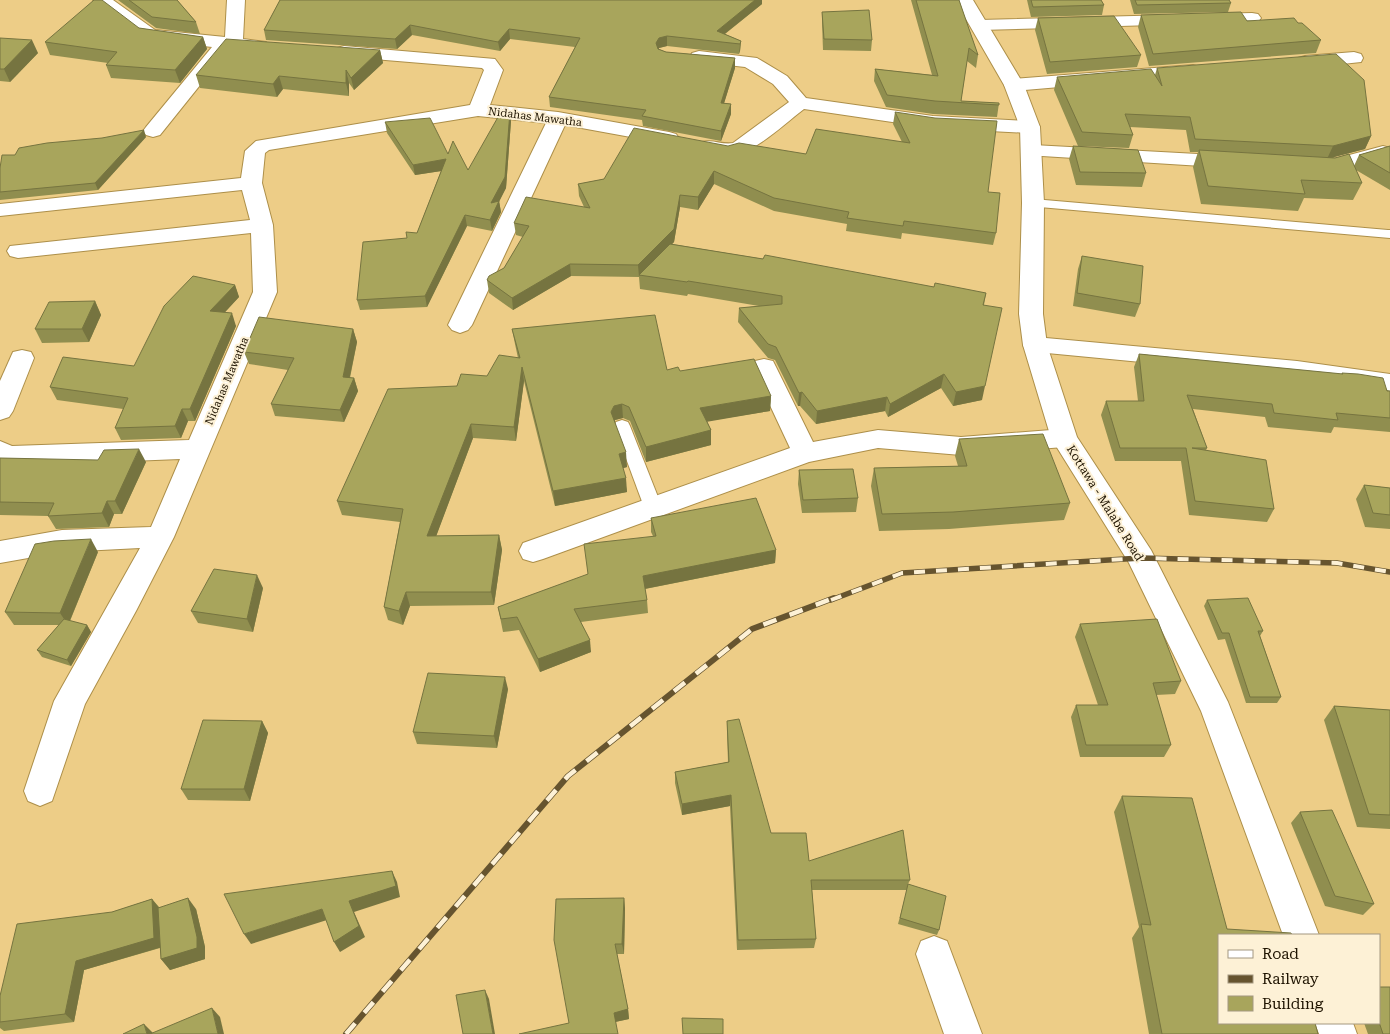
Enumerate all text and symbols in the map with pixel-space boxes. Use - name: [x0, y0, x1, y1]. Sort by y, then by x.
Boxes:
- street label: Nidahas Mawatha: [487, 105, 583, 129]
- street label: Nidahas Mawatha: [203, 335, 251, 427]
- street label: Kottawa - Malabe Road: [1064, 443, 1147, 564]
- legend: [1218, 934, 1380, 1024]
- text: Road: [1262, 945, 1299, 963]
- text: Railway: [1262, 970, 1319, 988]
- text: Building: [1262, 995, 1324, 1013]

